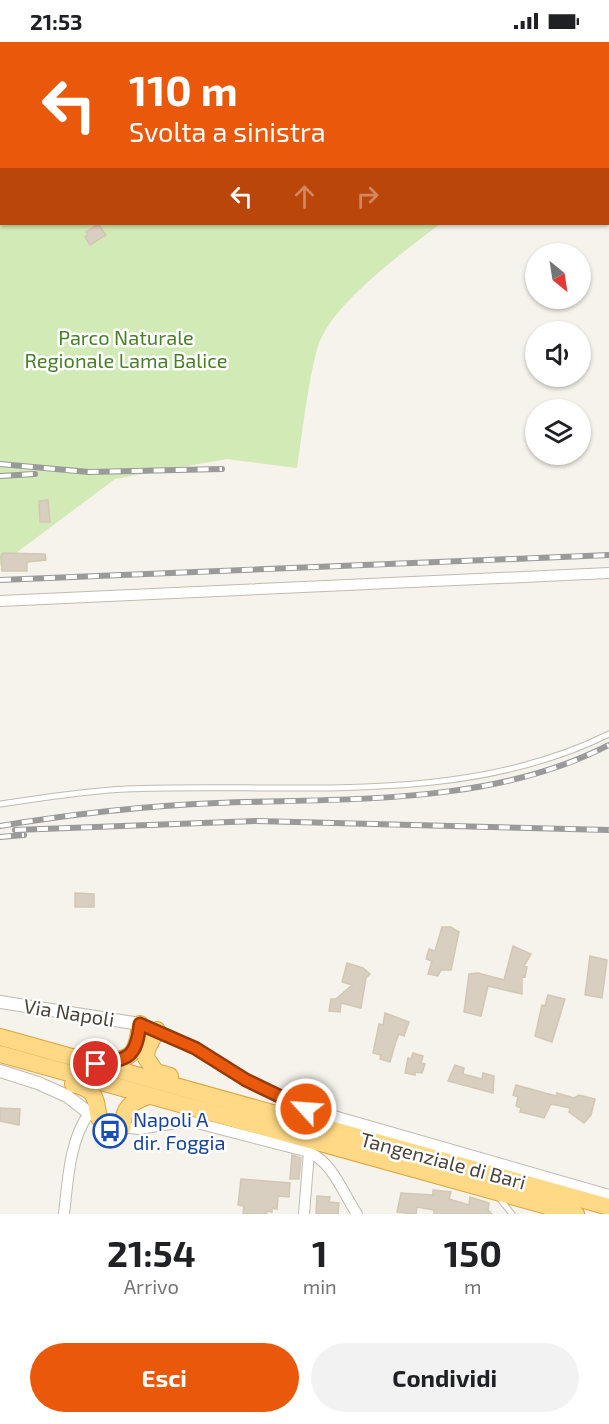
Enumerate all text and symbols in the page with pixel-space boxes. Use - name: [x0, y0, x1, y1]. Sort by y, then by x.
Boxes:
- text: 21:53: [30, 8, 83, 34]
- text: 110 m: [129, 64, 238, 114]
- icon: left: [30, 66, 108, 144]
- text: Svolta a sinistra: [129, 115, 326, 147]
- icon: left: [225, 180, 258, 213]
- icon: ahead: [288, 180, 321, 213]
- icon: right: [351, 180, 384, 213]
- north arrow: [525, 243, 591, 309]
- map controls: [525, 243, 591, 465]
- button: sound: [525, 321, 591, 387]
- park label: Parco Naturale Regionale Lama Balice: [24, 325, 228, 372]
- button: layers: [525, 399, 591, 465]
- street label: Via Napoli: [22, 993, 116, 1031]
- pin: [70, 1038, 121, 1089]
- icon: arrive: [79, 1047, 112, 1080]
- position arrow: [274, 1077, 338, 1141]
- place label: Napoli A dir. Foggia: [133, 1107, 225, 1154]
- bus stop icon: Napoli A dir. Foggia: [92, 1113, 128, 1149]
- street label: Tangenziale di Bari: [358, 1126, 529, 1194]
- text: 21:54: [107, 1231, 196, 1274]
- text: 1: [312, 1231, 327, 1274]
- text: 150: [444, 1231, 502, 1274]
- text: Arrivo: [124, 1274, 179, 1298]
- text: min: [303, 1274, 337, 1298]
- text: m: [464, 1274, 482, 1298]
- button: Esci: [30, 1343, 299, 1412]
- button: Condividi: [311, 1343, 579, 1412]

